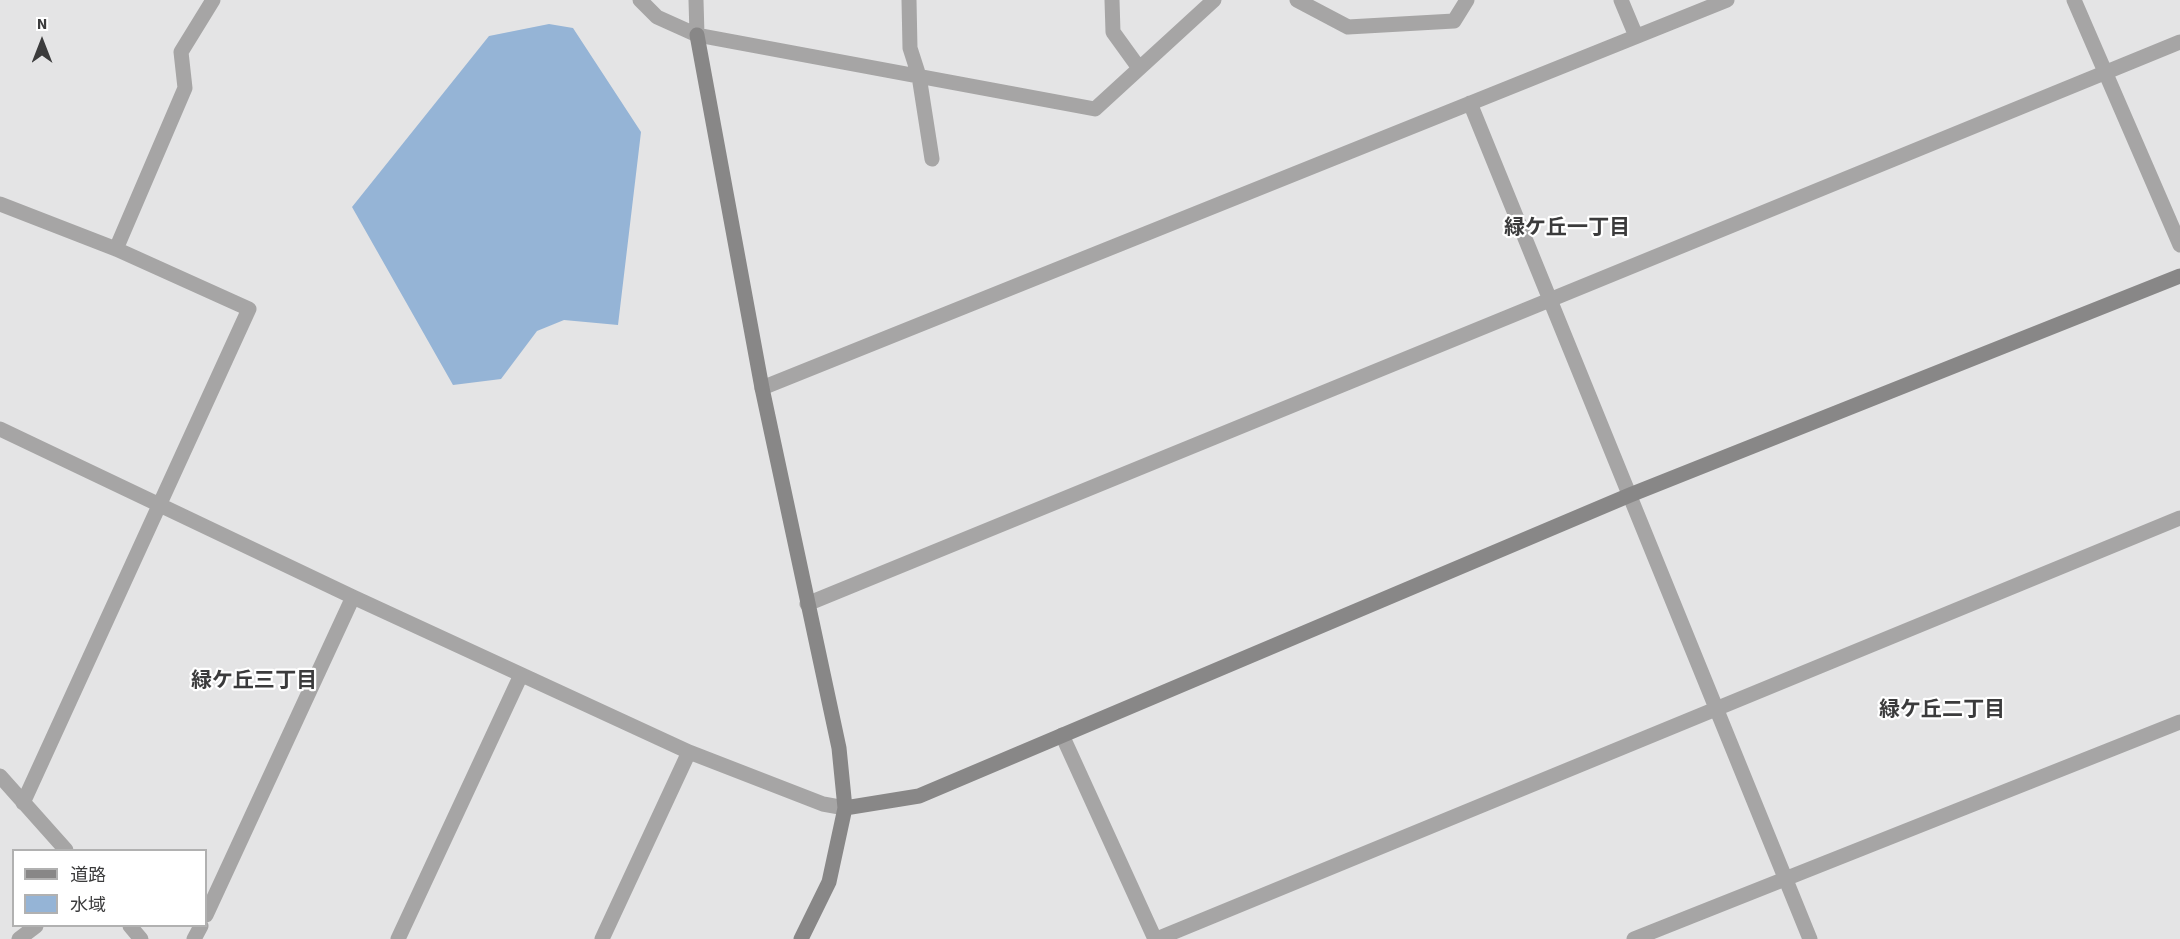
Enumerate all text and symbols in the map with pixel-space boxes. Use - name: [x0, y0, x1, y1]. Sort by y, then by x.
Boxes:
- north arrow: [12, 12, 72, 72]
- text: N: [37, 13, 47, 35]
- district label: 緑ケ丘一丁目: [1504, 216, 1630, 242]
- district label: 緑ケ丘三丁目: [191, 669, 317, 695]
- district label: 緑ケ丘二丁目: [1879, 698, 2005, 724]
- legend: [12, 849, 207, 927]
- text: 道路: [70, 863, 106, 888]
- text: 水域: [70, 893, 106, 918]

